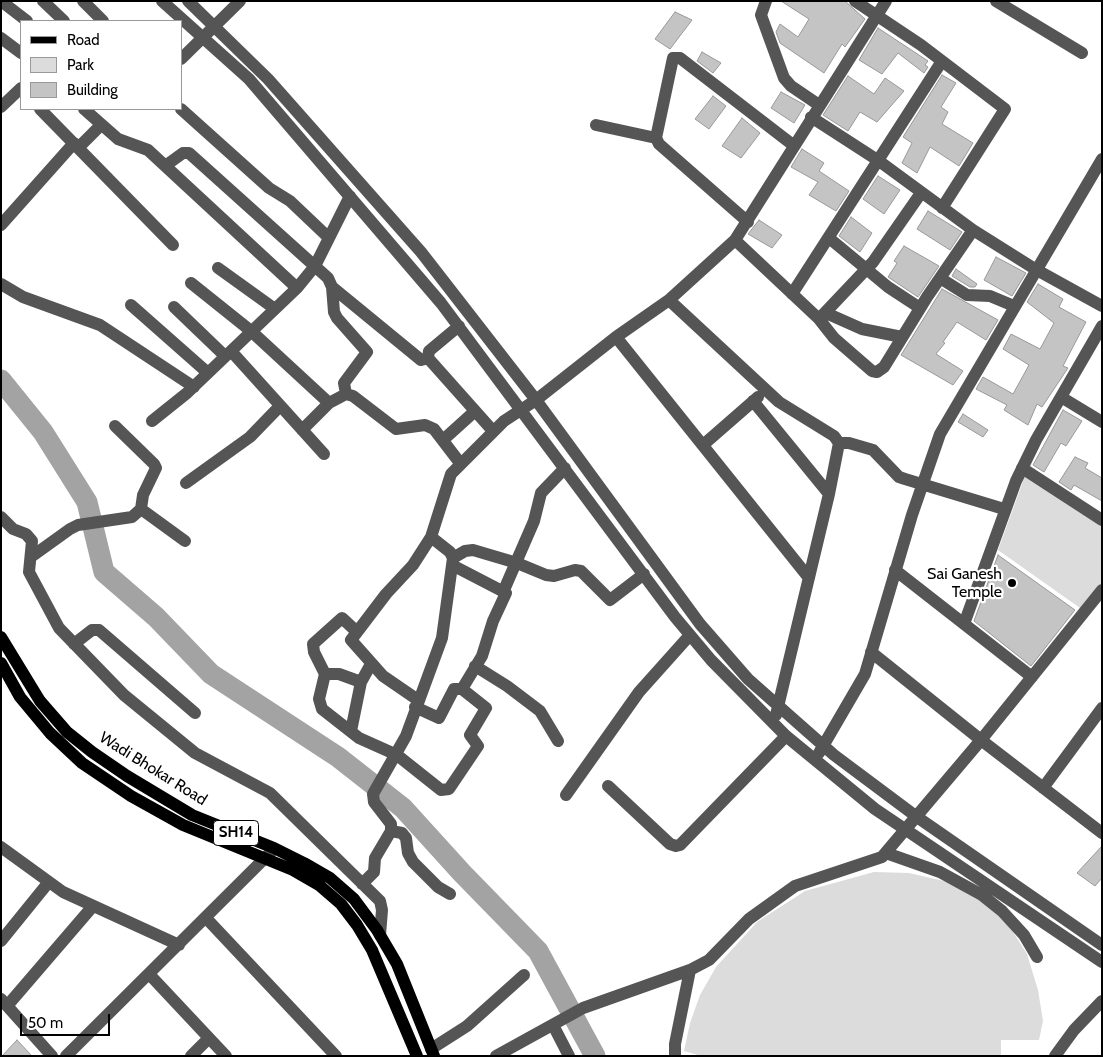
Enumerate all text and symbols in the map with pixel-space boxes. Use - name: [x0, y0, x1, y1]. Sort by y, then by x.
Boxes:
- legend: [20, 20, 182, 110]
- text: Road: [67, 31, 100, 49]
- text: Park: [67, 56, 94, 74]
- text: Building: [67, 81, 118, 99]
- place label: Sai Ganesh Temple: [927, 564, 1002, 602]
- marker: Sai Ganesh Temple: [1006, 577, 1018, 589]
- street label: Wadi Bhokar Road: [96, 728, 210, 810]
- road number: SH14: [214, 820, 258, 846]
- scale bar: [22, 1004, 112, 1036]
- text: 50 m: [28, 1014, 63, 1032]

